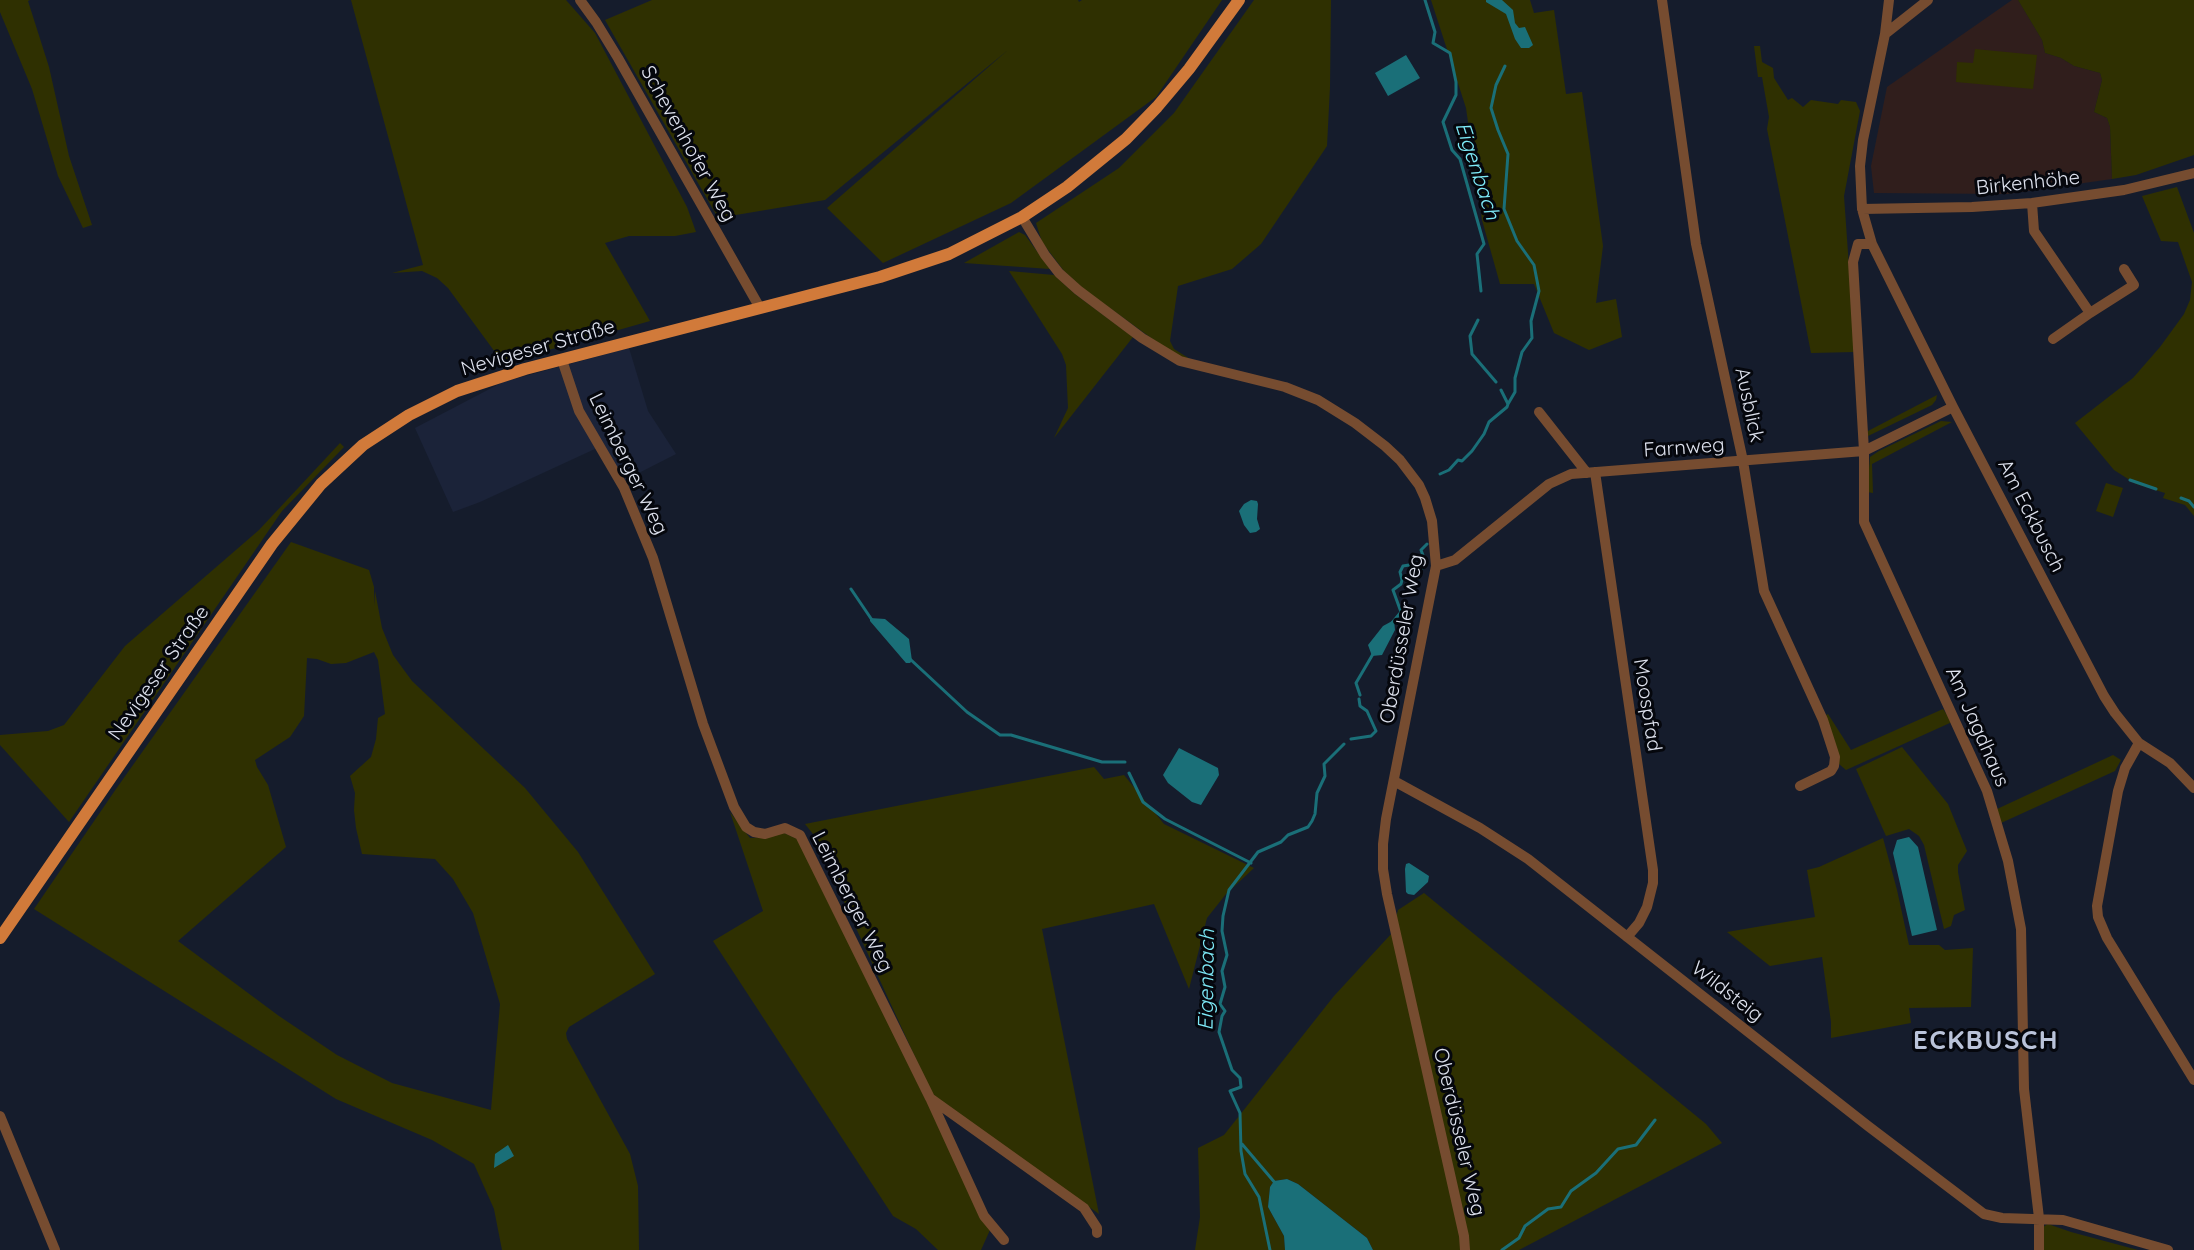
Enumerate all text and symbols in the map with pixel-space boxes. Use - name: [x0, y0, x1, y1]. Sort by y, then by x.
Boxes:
- street label: Schevenhofer Weg: [635, 62, 741, 226]
- water label: Eigenbach: [1449, 119, 1505, 223]
- street label: Birkenhöhe: [1975, 166, 2081, 200]
- street label: Nevigeser Straße: [458, 315, 618, 381]
- street label: Ausblick: [1729, 366, 1769, 444]
- street label: Leimberger Weg: [583, 389, 673, 539]
- street label: Farnweg: [1643, 433, 1725, 463]
- street label: Am Eckbusch: [1992, 456, 2070, 576]
- street label: Oberdüsseler Weg: [1375, 552, 1429, 726]
- street label: Nevigeser Straße: [104, 601, 214, 745]
- street label: Moospfad: [1628, 657, 1666, 753]
- street label: Am Jagdhaus: [1940, 663, 2014, 791]
- street label: Leimberger Weg: [806, 828, 898, 976]
- water label: Eigenbach: [1194, 929, 1220, 1031]
- street label: Wildsteig: [1686, 957, 1768, 1027]
- district label: ECKBUSCH: [1913, 1025, 2059, 1057]
- street label: Oberdüsseler Weg: [1428, 1046, 1490, 1218]

